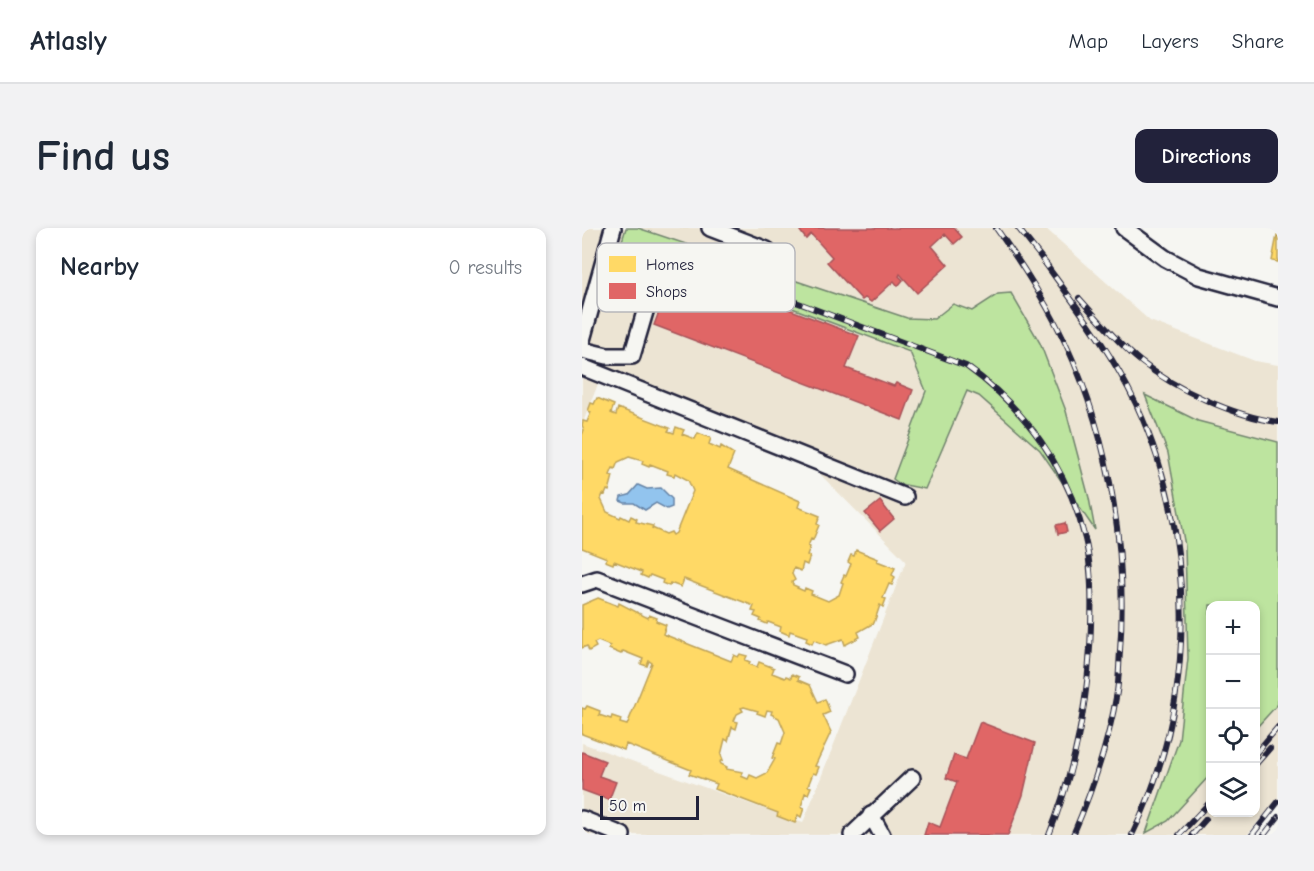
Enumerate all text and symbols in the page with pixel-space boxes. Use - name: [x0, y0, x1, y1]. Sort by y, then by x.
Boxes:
- text: Atlasly: [30, 25, 107, 57]
- text: Map: [1069, 29, 1108, 53]
- text: Layers: [1141, 29, 1199, 53]
- text: Share: [1232, 29, 1284, 53]
- button: Directions: [1135, 129, 1278, 183]
- text: Find us: [36, 132, 170, 181]
- legend: [597, 243, 795, 312]
- text: Nearby: [60, 252, 139, 282]
- text: 0 results: [449, 256, 522, 279]
- text: Homes: [646, 256, 694, 274]
- text: Shops: [646, 283, 687, 301]
- map controls: [1206, 601, 1260, 817]
- button: +: [1206, 601, 1260, 655]
- button: −: [1206, 655, 1260, 709]
- button: locate: [1206, 709, 1260, 763]
- button: layers: [1206, 763, 1260, 817]
- scale bar: [600, 793, 699, 820]
- text: 50 m: [609, 797, 646, 815]

